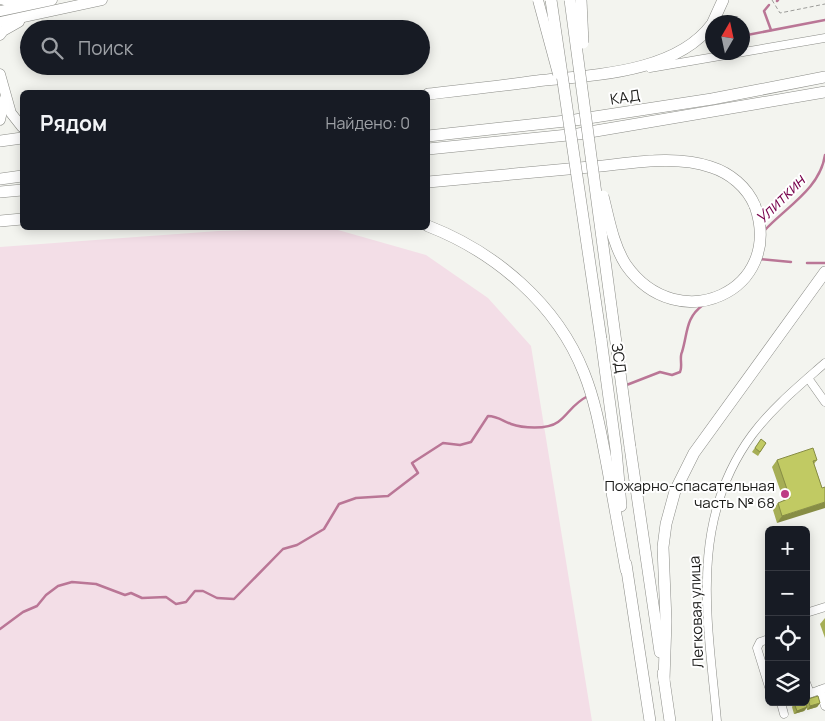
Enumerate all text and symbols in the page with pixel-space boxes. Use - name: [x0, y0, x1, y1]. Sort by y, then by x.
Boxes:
- north arrow: [705, 15, 750, 60]
- search box: [20, 20, 430, 75]
- icon: search: [38, 34, 66, 62]
- text: Поиск: [78, 35, 133, 61]
- street label: КАД: [609, 84, 641, 110]
- text: Рядом: [40, 109, 107, 137]
- text: Найдено: 0: [325, 112, 410, 134]
- water label: Улиткин: [750, 168, 811, 229]
- street label: ЗСД: [606, 341, 632, 375]
- place label: Пожарно-спасательная часть № 68: [604, 475, 775, 513]
- marker: Пожарно-спасательная часть № 68: [779, 488, 791, 500]
- map controls: [765, 526, 810, 706]
- button: +: [765, 526, 810, 571]
- street label: Легковая улица: [684, 555, 708, 669]
- button: −: [765, 571, 810, 616]
- button: locate: [765, 616, 810, 661]
- button: layers: [765, 661, 810, 706]

